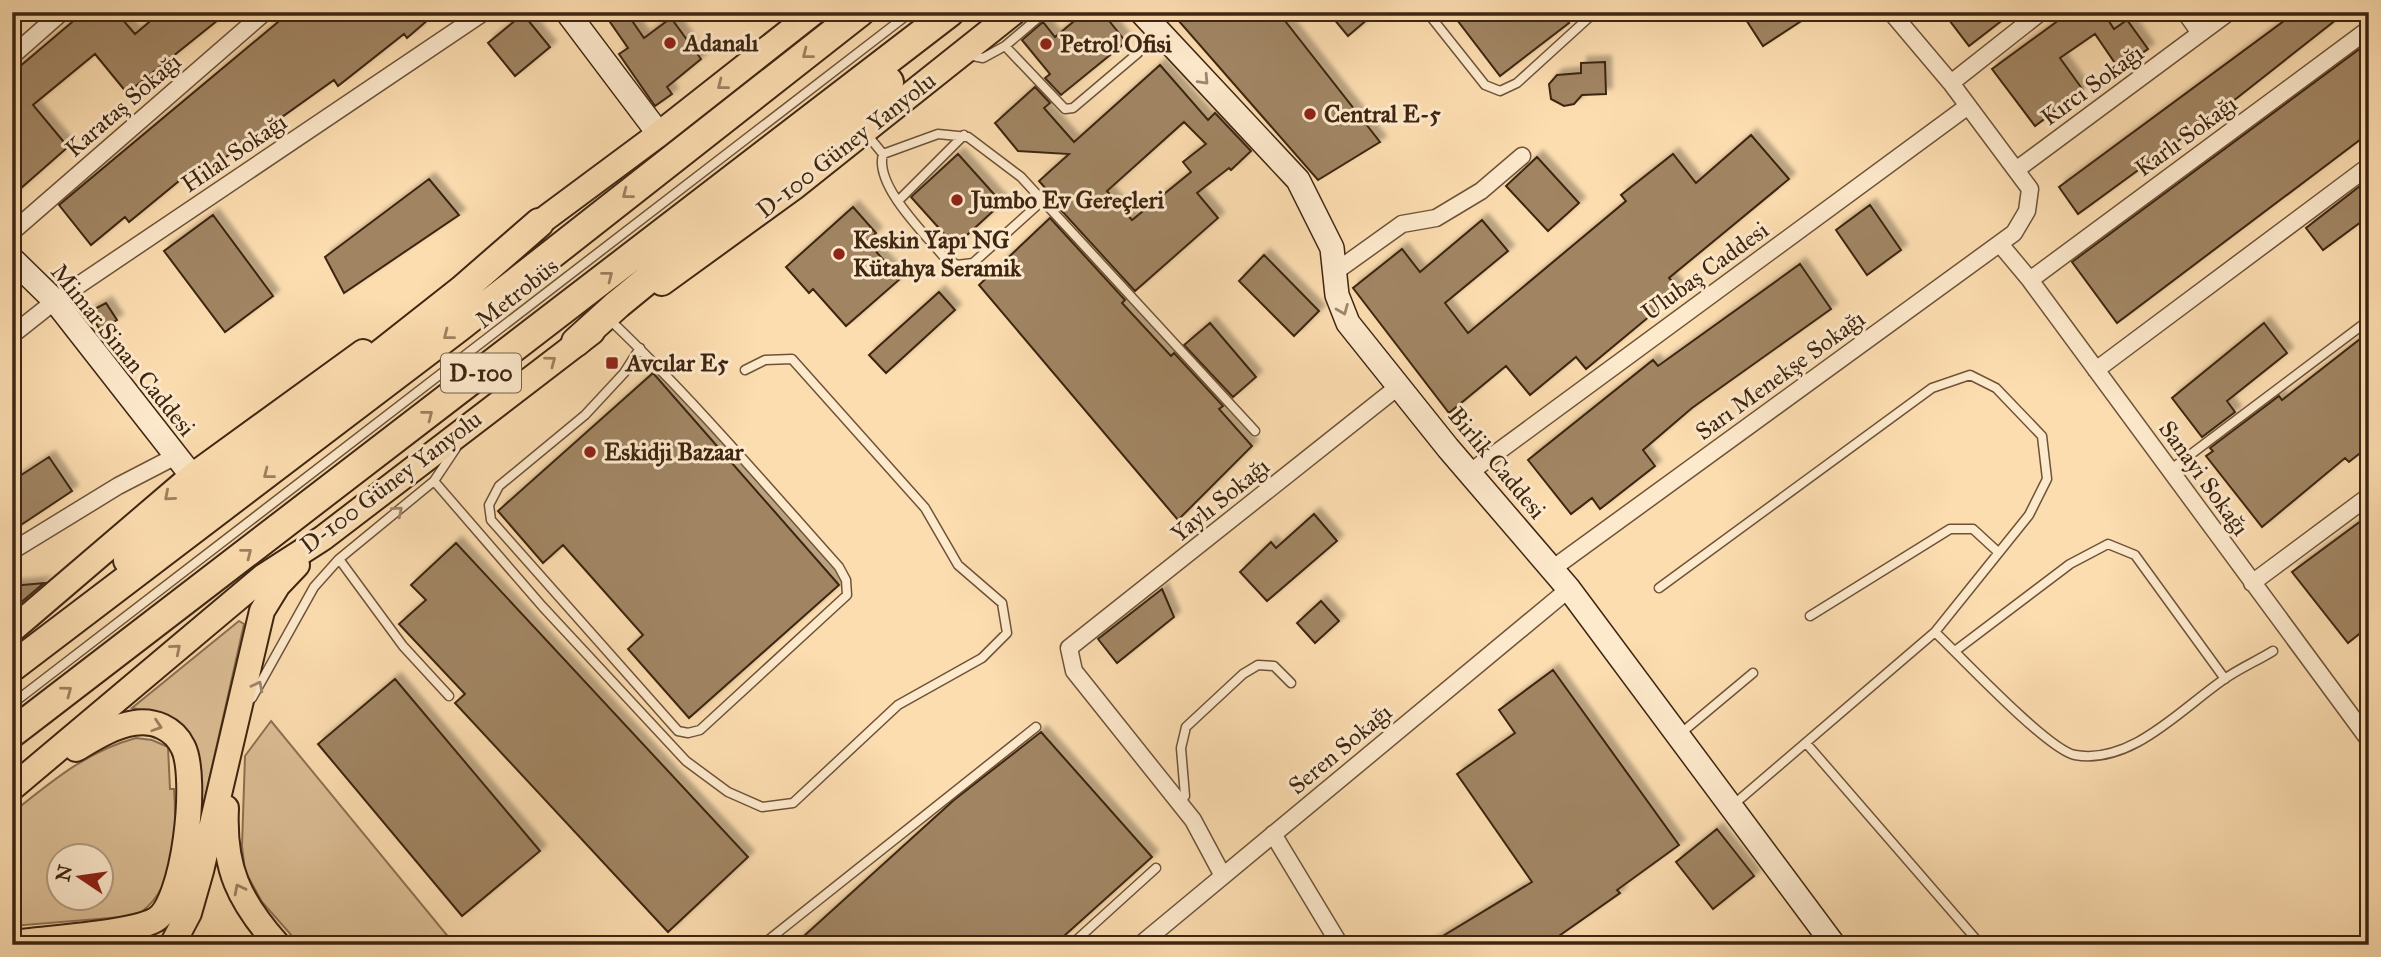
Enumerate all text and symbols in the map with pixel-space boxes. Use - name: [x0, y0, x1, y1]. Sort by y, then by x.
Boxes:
- place label: Adanalı: [682, 28, 759, 58]
- place label: Petrol Ofisi: [1060, 29, 1172, 59]
- marker: Adanalı: [662, 35, 678, 51]
- marker: Petrol Ofisi: [1038, 36, 1054, 52]
- street label: Kırcı Sokağı: [2035, 38, 2149, 132]
- street label: Karataş Sokağı: [59, 46, 187, 164]
- one-way arrow: [802, 46, 814, 59]
- street label: D-100 Güney Yanyolu: [750, 65, 942, 224]
- one-way arrow: [1196, 72, 1208, 85]
- one-way arrow: [717, 76, 729, 89]
- street label: Karlı Sokağı: [2129, 89, 2243, 183]
- place label: Central E-5: [1324, 99, 1442, 129]
- marker: Central E-5: [1302, 106, 1318, 122]
- street label: Hilal Sokağı: [176, 107, 293, 199]
- place label: Jumbo Ev Gereçleri: [968, 185, 1164, 215]
- one-way arrow: [622, 186, 635, 199]
- marker: Jumbo Ev Gereçleri: [949, 192, 965, 208]
- street label: Ulubaş Caddesi: [1636, 215, 1775, 327]
- place label: Keskin Yapı NG Kütahya Seramik: [853, 225, 1022, 283]
- marker: Keskin Yapı NG Kütahya Seramik: [831, 246, 847, 262]
- street label: Metrobüs: [469, 251, 565, 335]
- street label: Mimar Sinan Caddesi: [44, 258, 202, 443]
- one-way arrow: [600, 271, 613, 284]
- one-way arrow: [1334, 303, 1348, 315]
- street label: Sarı Menekşe Sokağı: [1689, 303, 1871, 447]
- one-way arrow: [444, 327, 456, 340]
- place label: Avcılar E5: [624, 348, 729, 378]
- road number: D-100: [441, 354, 521, 392]
- marker: Avcılar E5: [604, 355, 620, 371]
- one-way arrow: [544, 357, 556, 370]
- street label: Birlik Caddesi: [1442, 401, 1553, 525]
- street label: D-100 Güney Yanyolu: [294, 404, 488, 560]
- one-way arrow: [420, 410, 432, 423]
- street label: Sanayi Sokağı: [2152, 415, 2256, 542]
- place label: Eskidji Bazaar: [604, 437, 745, 467]
- marker: Eskidji Bazaar: [582, 444, 598, 460]
- street label: Yaylı Sokağı: [1165, 451, 1276, 549]
- one-way arrow: [264, 466, 276, 479]
- one-way arrow: [164, 488, 177, 500]
- one-way arrow: [389, 507, 402, 519]
- one-way arrow: [240, 549, 252, 562]
- one-way arrow: [168, 645, 181, 657]
- one-way arrow: [250, 681, 264, 694]
- one-way arrow: [59, 687, 71, 700]
- street label: Seren Sokağı: [1282, 697, 1398, 801]
- one-way arrow: [151, 718, 163, 733]
- north arrow: [46, 842, 116, 912]
- text: N: [51, 863, 77, 884]
- one-way arrow: [233, 884, 247, 896]

